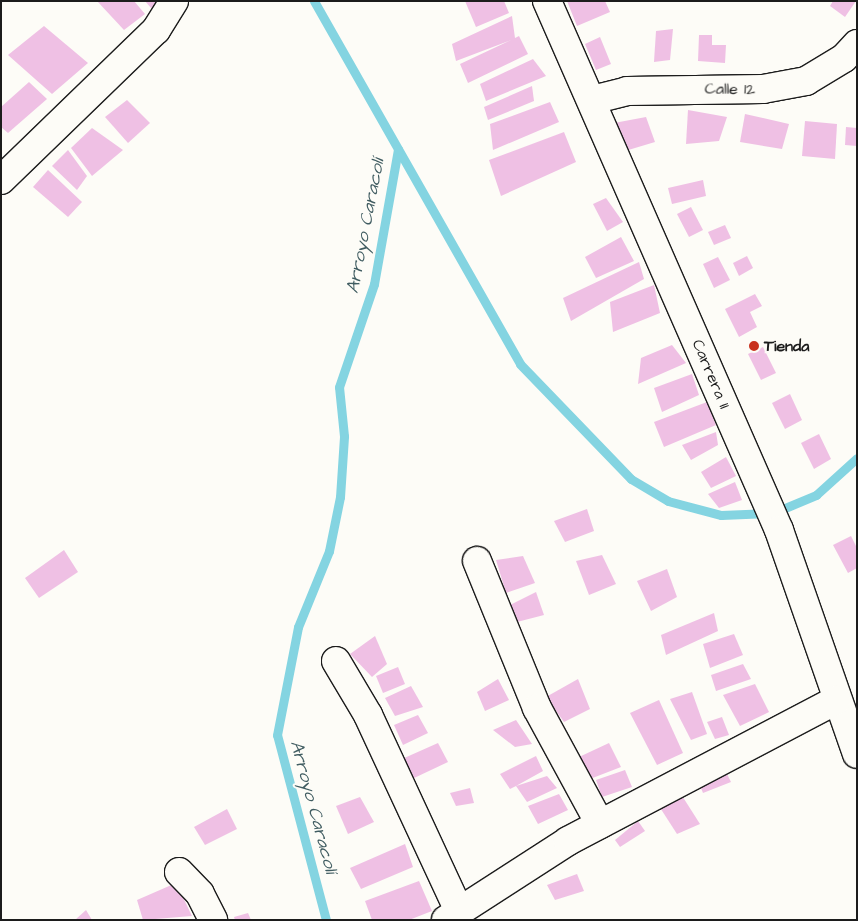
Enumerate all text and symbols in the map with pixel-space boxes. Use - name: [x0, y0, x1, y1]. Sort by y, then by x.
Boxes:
- street label: Calle 12: [704, 79, 756, 99]
- water label: Arroyo Caracolí: [342, 157, 390, 295]
- place label: Tienda: [764, 336, 809, 356]
- street label: Carrera 11: [688, 337, 734, 411]
- marker: Tienda: [748, 340, 760, 352]
- water label: Arroyo Caracolí: [285, 738, 341, 876]

